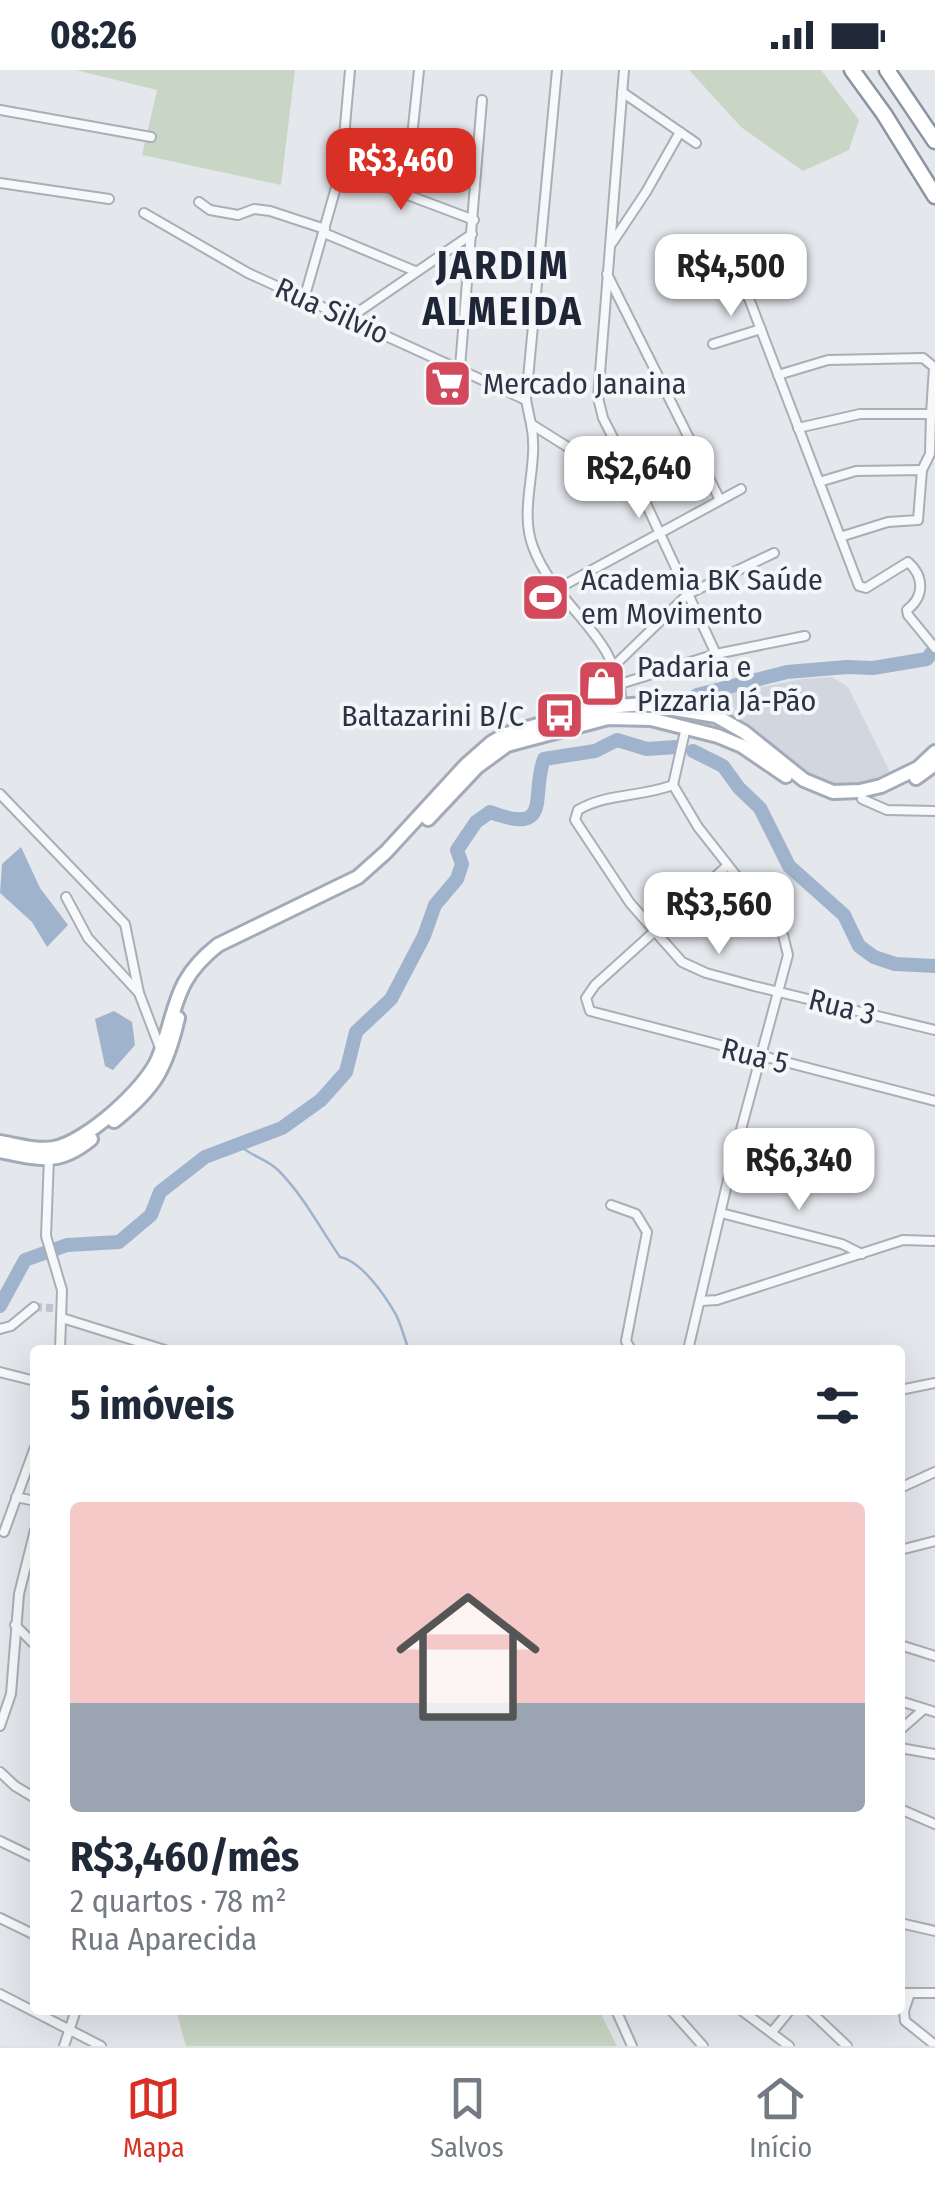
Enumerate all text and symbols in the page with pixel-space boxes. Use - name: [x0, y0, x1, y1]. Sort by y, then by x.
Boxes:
- text: 08:26: [50, 12, 137, 58]
- pin: R$3,460: [309, 128, 493, 213]
- text: R$3,460: [348, 141, 454, 179]
- pin: R$4,500: [639, 234, 823, 319]
- district label: JARDIM ALMEIDA: [421, 242, 584, 336]
- text: R$4,500: [677, 247, 785, 285]
- street label: Rua Silvio: [270, 270, 394, 352]
- supermarket icon: Mercado Janaina: [422, 358, 474, 410]
- place label: Mercado Janaina: [483, 366, 686, 402]
- pin: R$2,640: [547, 436, 731, 521]
- text: R$2,640: [586, 449, 692, 487]
- place label: Academia BK Saúde em Movimento: [581, 562, 823, 632]
- sports icon: Academia BK Saúde em Movimento: [520, 571, 572, 623]
- place label: Padaria e Pizzaria Já-Pão: [637, 649, 816, 719]
- shop icon: Padaria e Pizzaria Já-Pão: [576, 658, 628, 710]
- bus stop icon: Baltazarini B/C: [533, 690, 585, 742]
- place label: Baltazarini B/C: [341, 698, 524, 734]
- pin: R$3,560: [627, 872, 811, 957]
- text: R$3,560: [666, 885, 772, 923]
- street label: Rua 3: [805, 981, 879, 1033]
- street label: Rua 5: [718, 1030, 792, 1082]
- pin: R$6,340: [707, 1128, 891, 1213]
- text: R$6,340: [745, 1141, 853, 1179]
- icon: filters: [810, 1378, 865, 1433]
- text: 5 imóveis: [70, 1380, 234, 1430]
- icon: home: [378, 1567, 558, 1747]
- text: R$3,460/mês: [70, 1832, 299, 1882]
- text: 2 quartos · 78 m²: [70, 1882, 287, 1920]
- text: Rua Aparecida: [70, 1920, 257, 1958]
- tab: Mapa: [123, 2071, 185, 2164]
- tab: Salvos: [430, 2071, 504, 2164]
- tab: Início: [749, 2071, 812, 2164]

